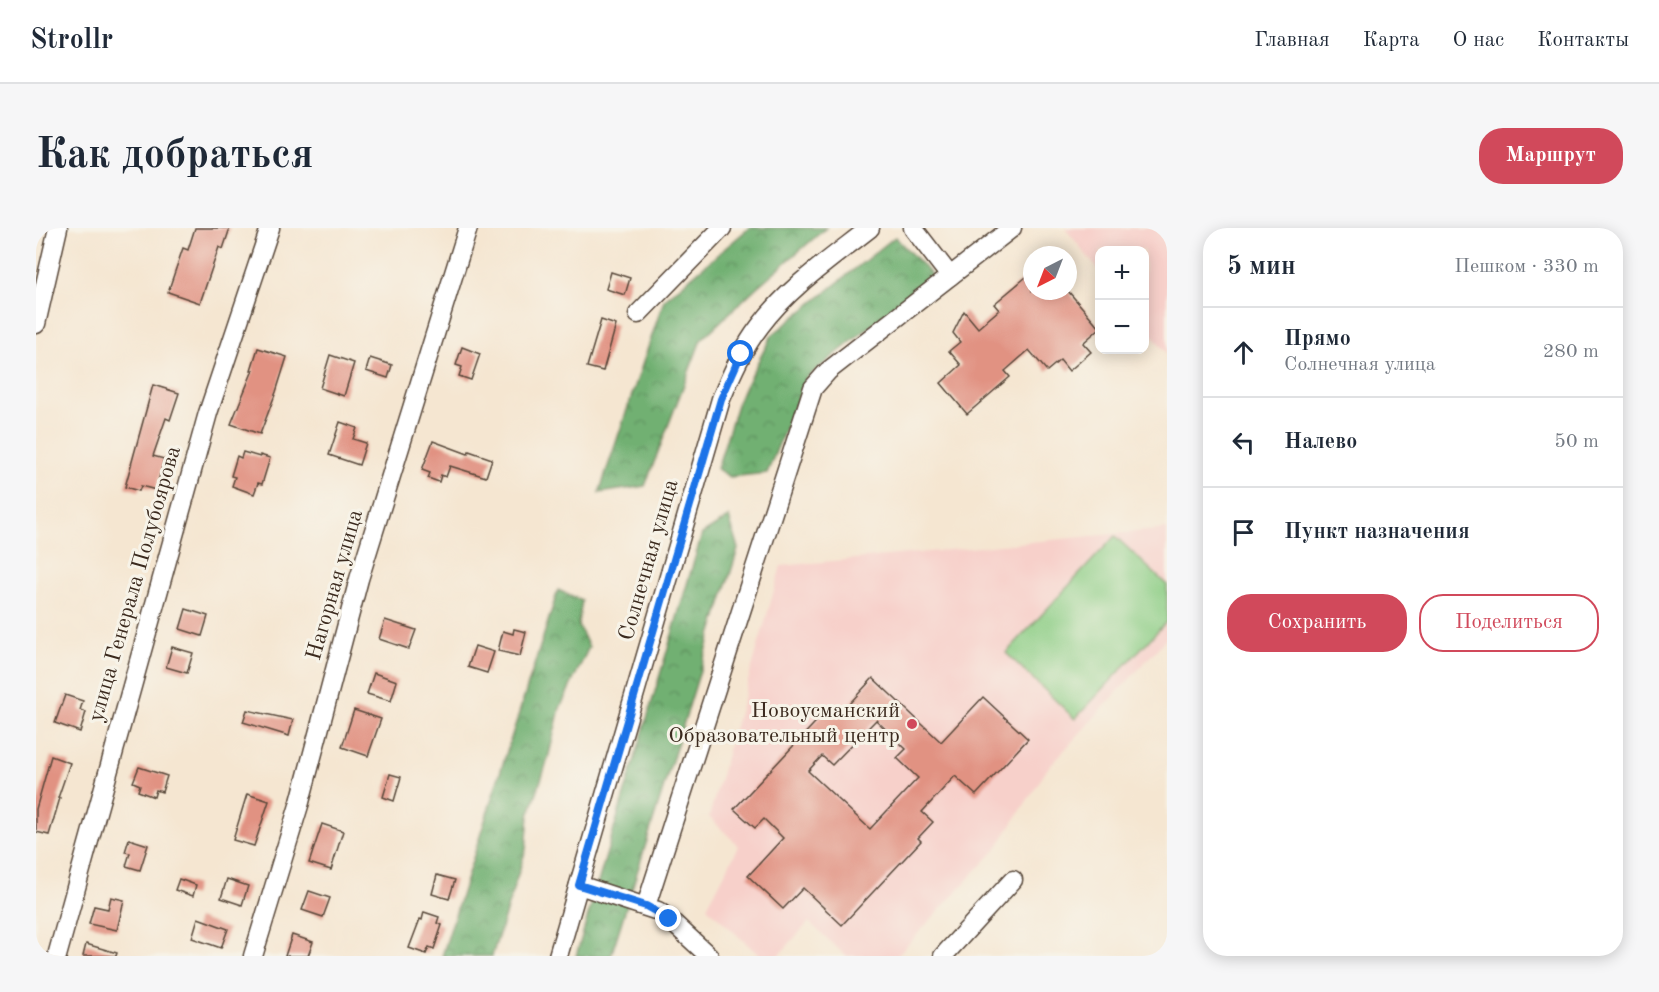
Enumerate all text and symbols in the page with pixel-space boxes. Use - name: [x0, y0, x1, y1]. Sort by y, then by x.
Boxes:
- text: Strollr: [30, 27, 113, 55]
- text: Главная: [1254, 30, 1330, 51]
- text: Карта: [1363, 30, 1420, 51]
- text: О нас: [1453, 30, 1504, 51]
- text: Контакты: [1537, 30, 1629, 51]
- button: Маршрут: [1479, 128, 1623, 184]
- text: Как добраться: [36, 135, 313, 177]
- north arrow: [1023, 246, 1077, 300]
- map controls: [1095, 246, 1149, 354]
- button: +: [1095, 246, 1149, 300]
- text: 5 мин: [1227, 254, 1296, 280]
- text: Пешком · 330 m: [1454, 257, 1599, 277]
- button: −: [1095, 300, 1149, 354]
- text: Прямо: [1284, 328, 1351, 350]
- icon: ahead: [1227, 336, 1260, 369]
- route start: [727, 340, 753, 366]
- text: 280 m: [1543, 342, 1599, 362]
- text: Солнечная улица: [1284, 355, 1436, 375]
- icon: left: [1227, 426, 1260, 459]
- text: Налево: [1284, 431, 1357, 453]
- text: 50 m: [1554, 432, 1599, 452]
- street label: улица Генерала Полубоярова: [85, 443, 185, 724]
- street label: Солнечная улица: [615, 477, 683, 643]
- street label: Нагорная улица: [303, 507, 367, 663]
- icon: arrive: [1227, 516, 1260, 549]
- text: Пункт назначения: [1284, 521, 1470, 543]
- button: Сохранить: [1227, 594, 1407, 652]
- button: Поделиться: [1419, 594, 1599, 652]
- place label: Новоусманский Образовательный центр: [668, 700, 900, 747]
- marker: Новоусманский Образовательный центр: [905, 717, 919, 731]
- route end: [655, 905, 681, 931]

